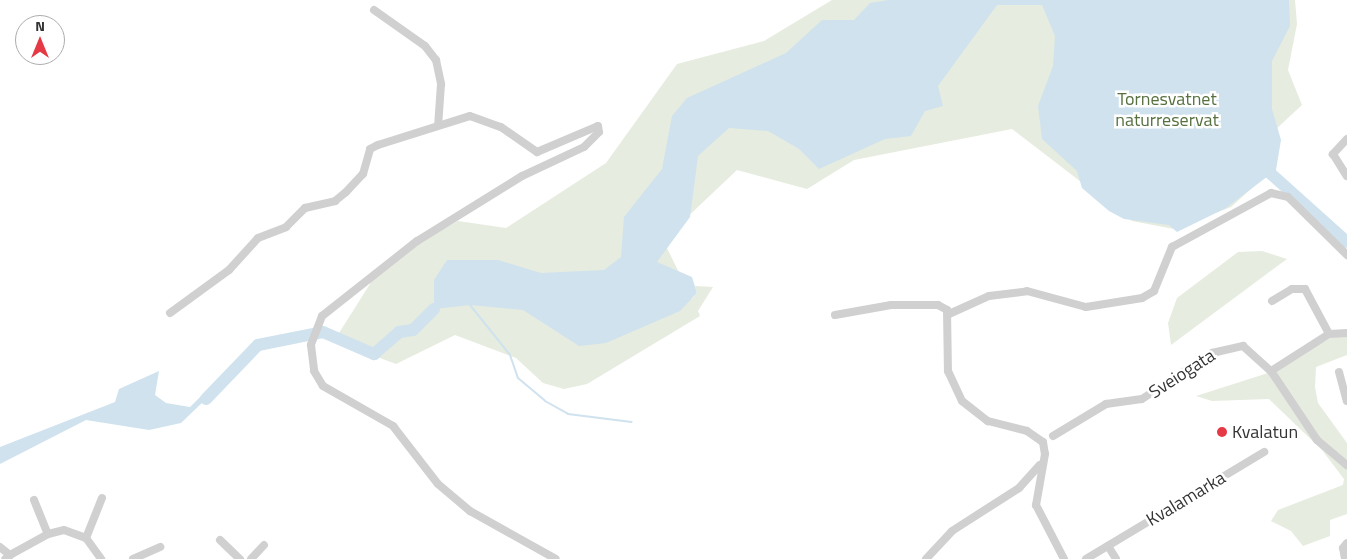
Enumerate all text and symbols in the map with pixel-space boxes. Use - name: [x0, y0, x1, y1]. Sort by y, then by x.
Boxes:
- north arrow: [15, 15, 65, 65]
- text: N: [35, 15, 45, 36]
- park label: Tornesvatnet naturreservat: [1115, 89, 1219, 132]
- street label: Sveiogata: [1145, 345, 1219, 403]
- place label: Kvalatun: [1232, 421, 1298, 443]
- marker: Kvalatun: [1216, 426, 1228, 438]
- street label: Kvalamarka: [1143, 467, 1229, 531]

